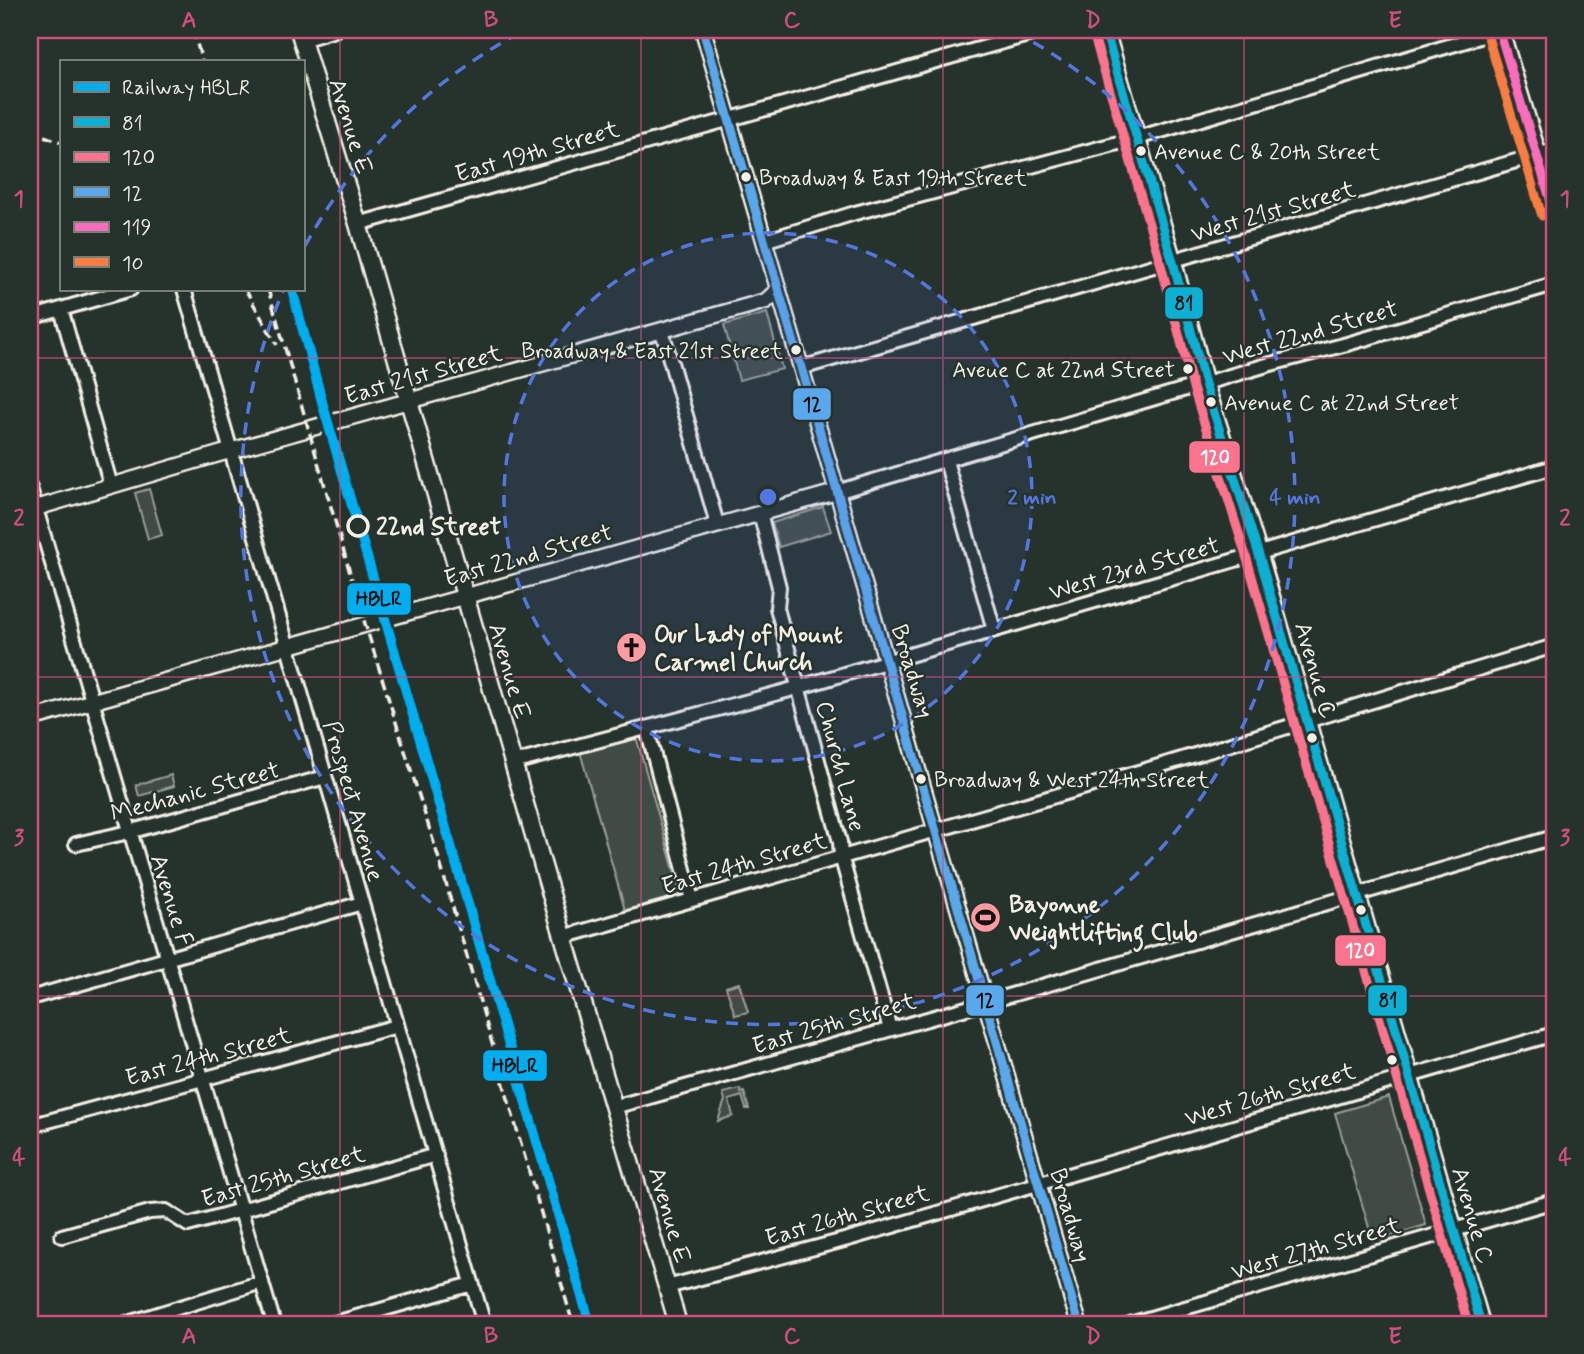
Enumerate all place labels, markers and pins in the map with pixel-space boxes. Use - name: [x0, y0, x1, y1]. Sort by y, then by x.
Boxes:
- place label: Avenue C & 20th Street: [1154, 139, 1380, 167]
- marker: Avenue C & 20th Street: [1134, 144, 1148, 158]
- place label: Broadway & East 19th Street: [759, 165, 1027, 193]
- marker: Broadway & East 19th Street: [739, 170, 753, 184]
- place label: Broadway & East 21st Street: [521, 338, 783, 366]
- marker: Broadway & East 21st Street: [789, 343, 803, 357]
- place label: Aveue C at 22nd Street: [952, 357, 1175, 385]
- marker: Aveue C at 22nd Street: [1181, 362, 1195, 376]
- place label: Avenue C at 22nd Street: [1224, 390, 1459, 418]
- marker: Avenue C at 22nd Street: [1204, 395, 1218, 409]
- centre of rings: [756, 485, 780, 509]
- place label: 22nd Street: [376, 512, 502, 543]
- marker: 22nd Street: [347, 515, 369, 537]
- place label: Our Lady of Mount Carmel Church: [654, 620, 843, 679]
- church icon: Our Lady of Mount Carmel Church: [614, 631, 648, 665]
- unlabelled marker: [1305, 731, 1319, 745]
- place label: Broadway & West 24th Street: [934, 767, 1209, 795]
- marker: Broadway & West 24th Street: [914, 772, 928, 786]
- place label: Bayonne Weightlifting Club: [1008, 890, 1198, 952]
- sports icon: Bayonne Weightlifting Club: [969, 901, 1003, 935]
- unlabelled marker: [1354, 903, 1368, 917]
- unlabelled marker: [1385, 1053, 1399, 1067]

